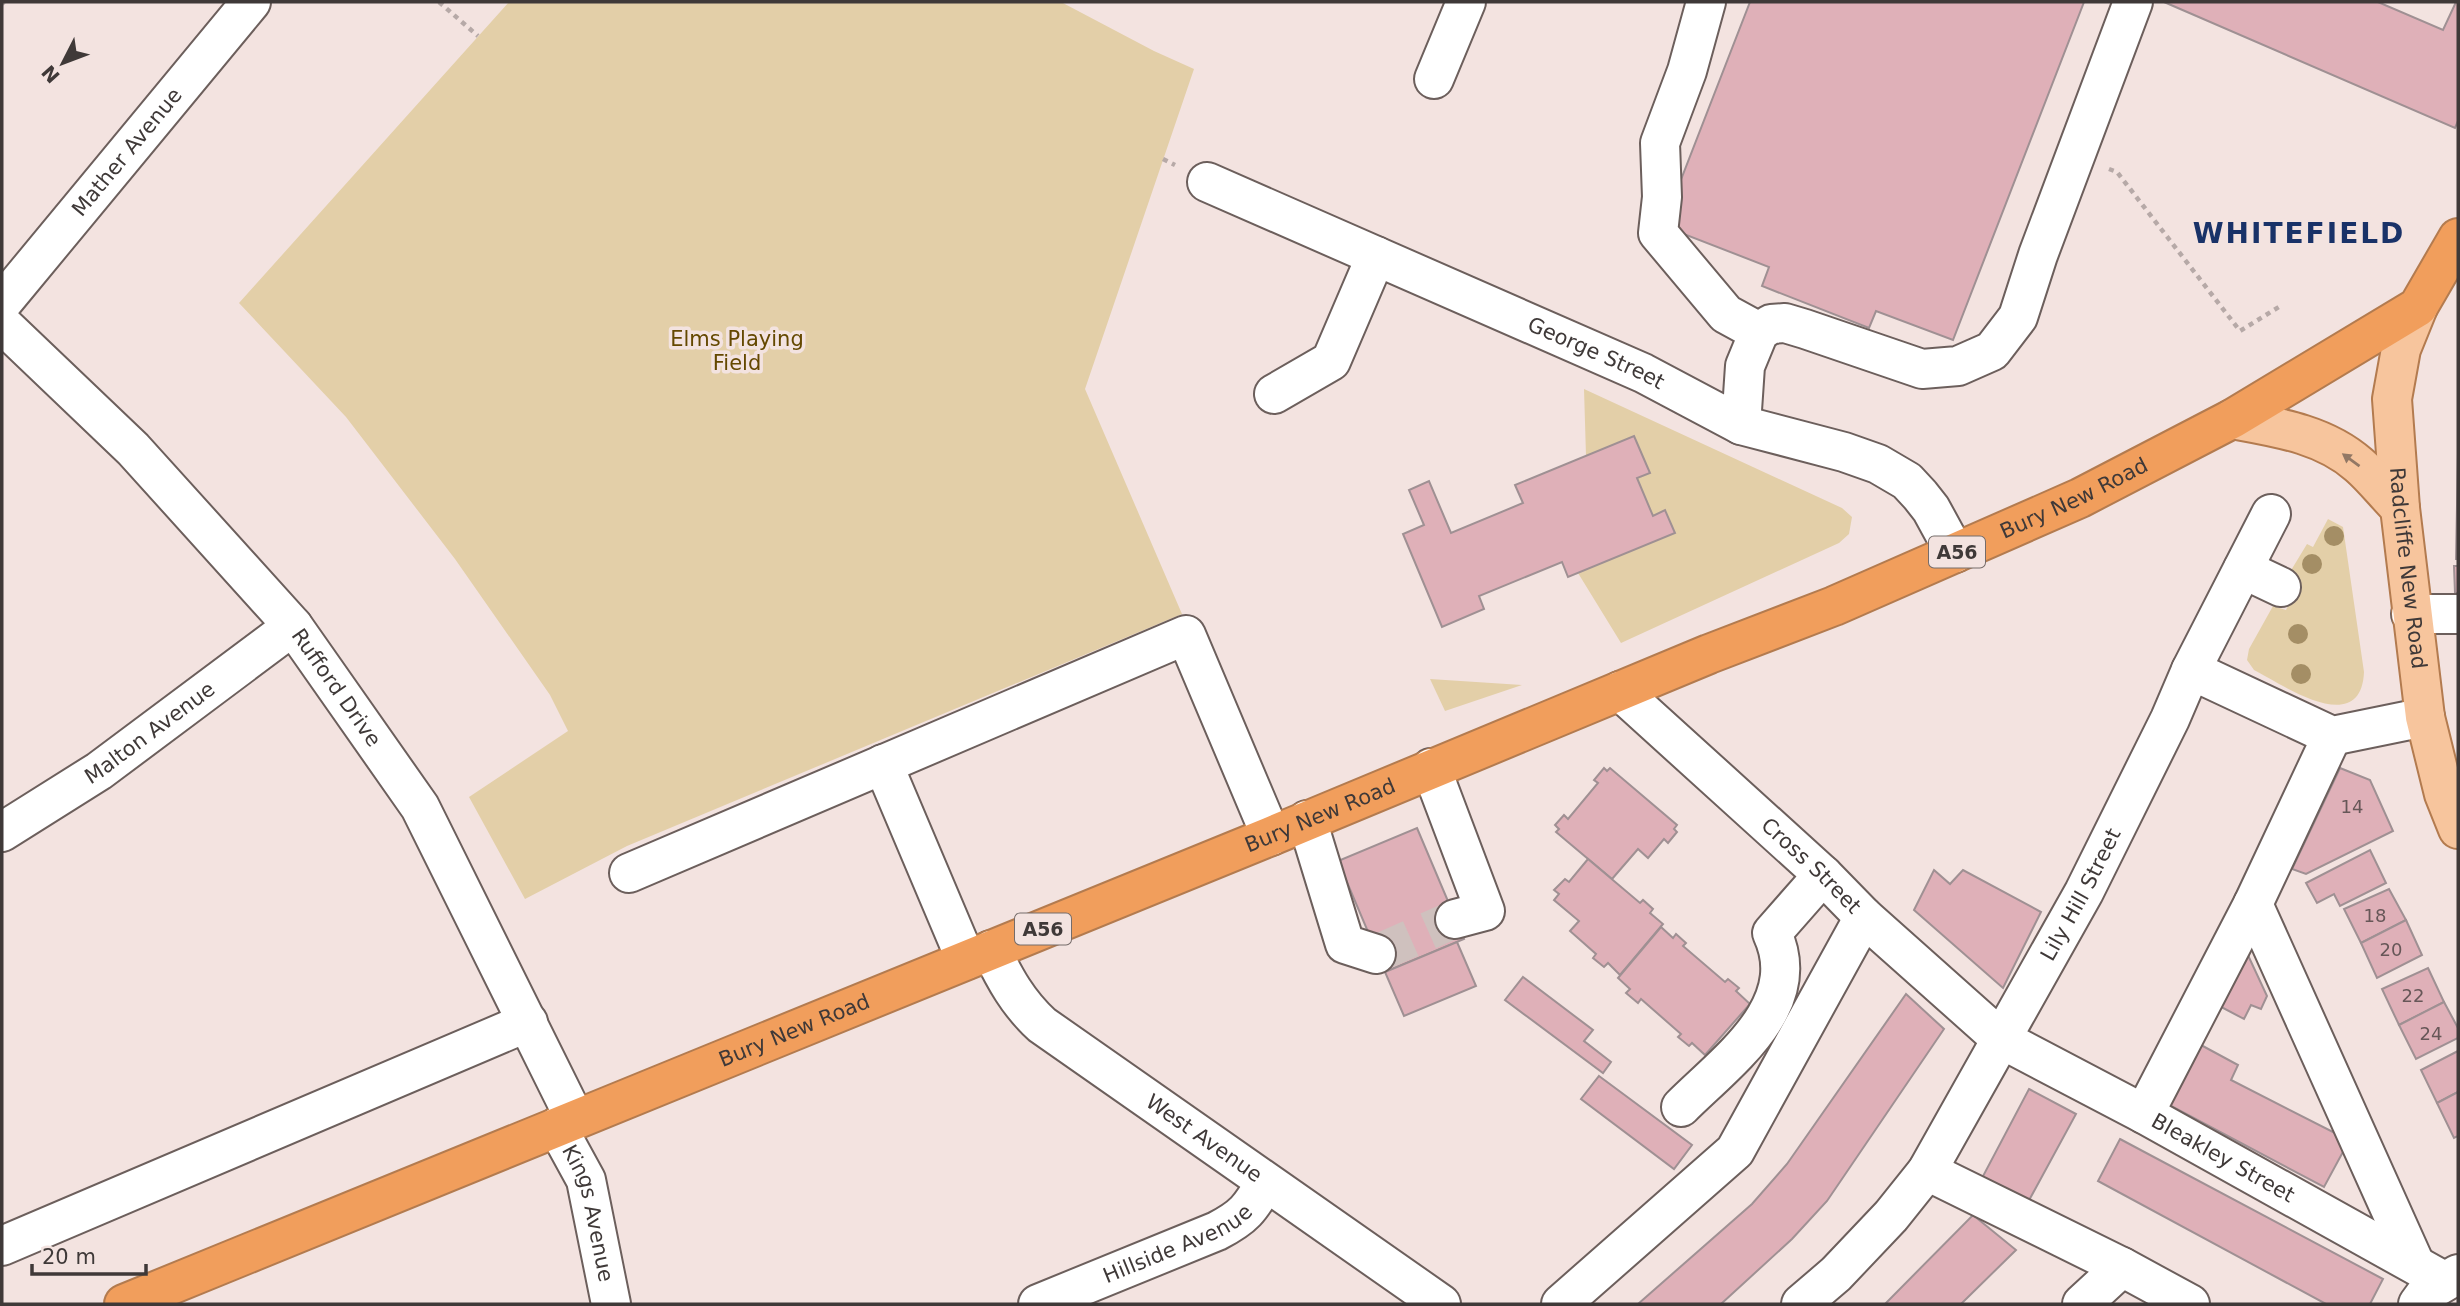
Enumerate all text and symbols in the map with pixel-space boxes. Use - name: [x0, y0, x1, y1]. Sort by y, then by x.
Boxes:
- north arrow: [28, 28, 98, 98]
- text: N: [37, 61, 64, 88]
- street label: Mather Avenue: [67, 83, 187, 221]
- district label: WHITEFIELD: [2193, 217, 2405, 250]
- street label: George Street: [1524, 312, 1669, 394]
- park label: Elms Playing Field: [670, 327, 804, 375]
- street label: Bury New Road: [1996, 453, 2152, 544]
- one-way arrow: [2342, 453, 2361, 467]
- street label: Radcliffe New Road: [2385, 466, 2431, 670]
- road number: A56: [1929, 537, 1985, 568]
- street label: Rufford Drive: [287, 624, 386, 751]
- street label: Malton Avenue: [80, 677, 219, 789]
- street label: Bury New Road: [1241, 774, 1399, 857]
- house number: 14: [2341, 796, 2363, 817]
- street label: Cross Street: [1756, 813, 1866, 919]
- street label: Lily Hill Street: [2036, 825, 2126, 965]
- house number: 18: [2364, 905, 2386, 926]
- road number: A56: [1015, 914, 1071, 945]
- house number: 20: [2380, 939, 2402, 960]
- house number: 22: [2402, 985, 2424, 1006]
- street label: Bury New Road: [715, 989, 873, 1072]
- house number: 24: [2420, 1023, 2442, 1044]
- street label: West Avenue: [1141, 1089, 1267, 1187]
- street label: Bleakley Street: [2147, 1109, 2299, 1207]
- street label: Kings Avenue: [557, 1141, 618, 1284]
- street label: Hillside Avenue: [1100, 1200, 1257, 1288]
- scale bar: [32, 1232, 145, 1276]
- text: 20 m: [42, 1245, 96, 1269]

